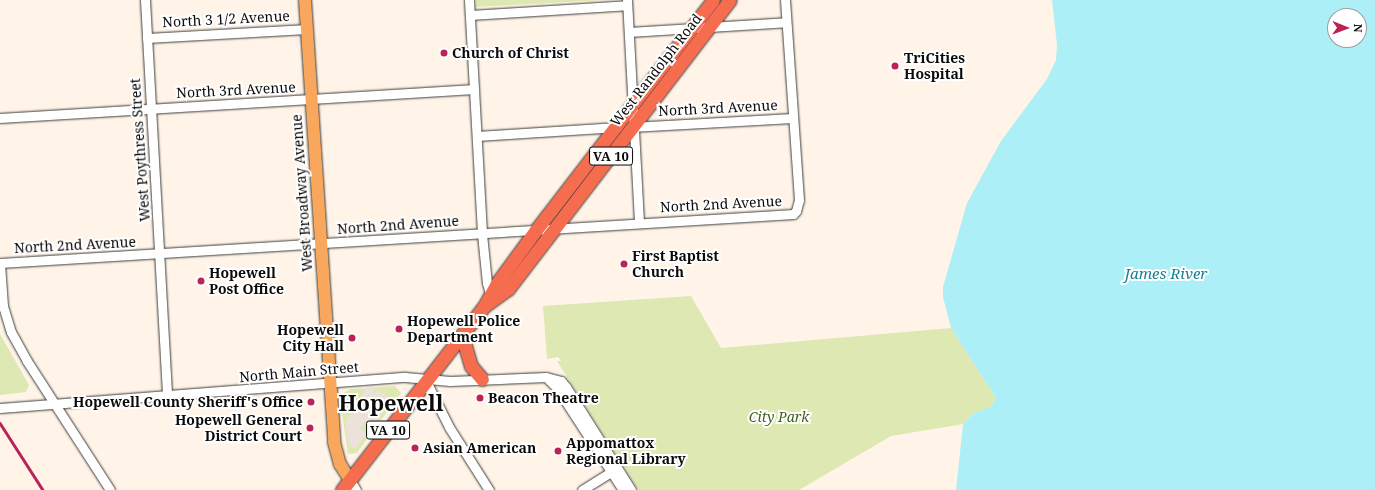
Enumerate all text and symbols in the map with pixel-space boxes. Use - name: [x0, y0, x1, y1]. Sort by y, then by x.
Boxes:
- street label: North 3 1/2 Avenue: [162, 7, 290, 31]
- north arrow: [1327, 8, 1367, 48]
- street label: West Randolph Road: [607, 10, 705, 130]
- text: N: [1351, 24, 1366, 33]
- place label: Church of Christ: [452, 45, 569, 61]
- marker: Church of Christ: [439, 48, 449, 58]
- place label: TriCities Hospital: [904, 50, 965, 82]
- marker: TriCities Hospital: [889, 60, 901, 72]
- street label: West Poythress Street: [127, 78, 153, 222]
- street label: North 3rd Avenue: [176, 78, 296, 102]
- street label: North 3rd Avenue: [658, 96, 778, 120]
- street label: West Broadway Avenue: [288, 114, 316, 272]
- road number: VA 10: [589, 145, 633, 167]
- street label: North 2nd Avenue: [660, 192, 782, 216]
- street label: North 2nd Avenue: [337, 212, 459, 238]
- street label: North 2nd Avenue: [14, 233, 136, 257]
- place label: First Baptist Church: [632, 248, 719, 280]
- marker: First Baptist Church: [619, 259, 629, 269]
- place label: Hopewell Post Office: [209, 265, 284, 298]
- water label: James River: [1125, 265, 1207, 283]
- marker: Hopewell Post Office: [196, 276, 206, 286]
- place label: Hopewell Police Department: [407, 313, 520, 346]
- place label: Hopewell City Hall: [277, 322, 344, 354]
- marker: Hopewell Police Department: [394, 324, 404, 334]
- marker: Hopewell City Hall: [347, 333, 357, 343]
- street label: North Main Street: [238, 358, 360, 386]
- district label: Hopewell: [338, 390, 444, 416]
- place label: Beacon Theatre: [488, 390, 599, 406]
- marker: Beacon Theatre: [475, 393, 485, 403]
- place label: Hopewell County Sheriff's Office: [73, 394, 303, 410]
- marker: Hopewell County Sheriff's Office: [306, 397, 316, 407]
- park label: City Park: [749, 409, 809, 425]
- place label: Hopewell General District Court: [175, 412, 302, 444]
- road number: VA 10: [366, 419, 410, 441]
- marker: Hopewell General District Court: [305, 423, 315, 433]
- place label: Appomattox Regional Library: [566, 435, 686, 468]
- place label: Asian American: [423, 440, 536, 456]
- marker: Asian American: [410, 443, 420, 453]
- marker: Appomattox Regional Library: [553, 446, 563, 456]

